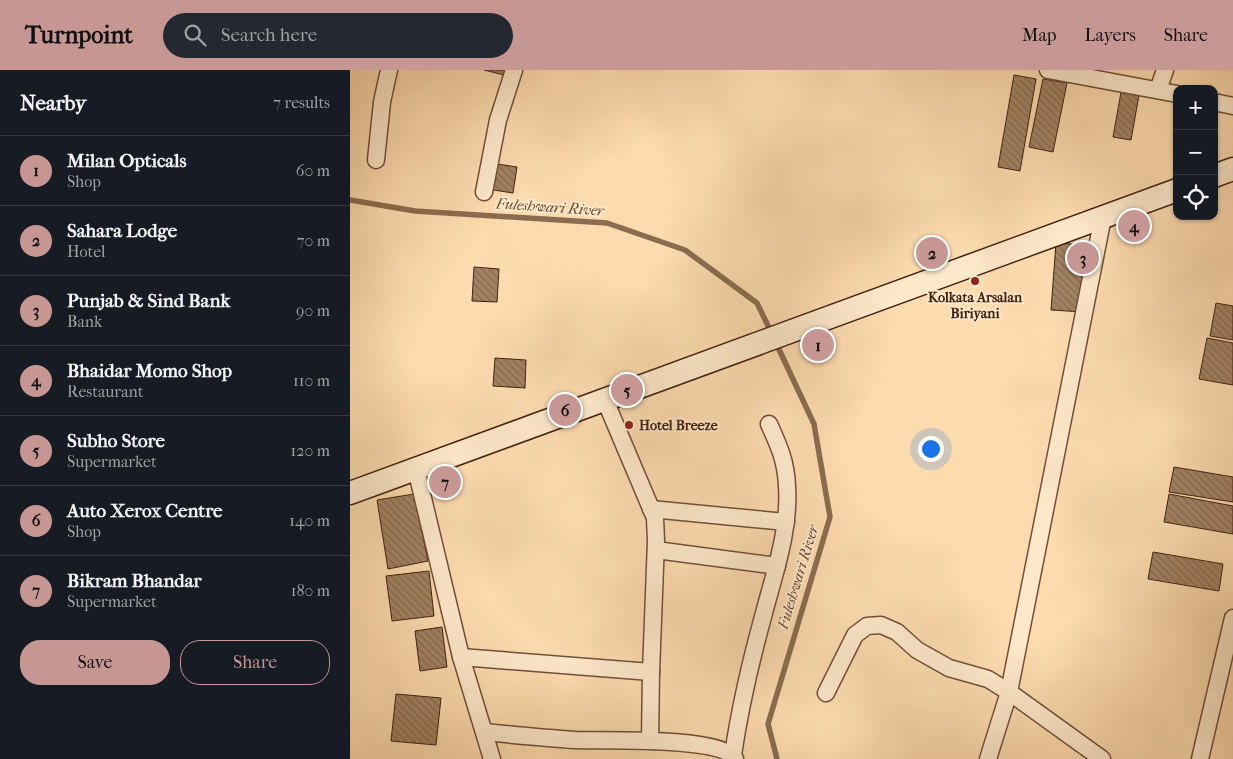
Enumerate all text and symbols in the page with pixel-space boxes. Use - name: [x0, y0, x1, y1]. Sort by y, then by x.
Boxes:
- search box: [163, 13, 513, 58]
- text: Turnpoint: [25, 21, 133, 49]
- icon: search: [181, 21, 209, 49]
- text: Search here: [221, 24, 317, 46]
- text: Map: [1022, 25, 1056, 46]
- text: Layers: [1084, 25, 1136, 46]
- text: Share: [1164, 25, 1208, 46]
- map controls: [1173, 85, 1218, 220]
- button: +: [1173, 85, 1218, 130]
- text: Nearby: [20, 91, 86, 115]
- text: 7 results: [273, 93, 330, 112]
- button: −: [1173, 130, 1218, 175]
- text: Milan Opticals: [67, 150, 186, 172]
- text: 1: [33, 161, 39, 180]
- text: 60 m: [296, 161, 330, 180]
- text: Shop: [67, 172, 101, 191]
- button: locate: [1173, 175, 1218, 220]
- water label: Fuleshwari River: [495, 194, 606, 220]
- pin: 4: [1118, 207, 1150, 245]
- text: Sahara Lodge: [67, 220, 177, 242]
- text: 2: [32, 231, 40, 250]
- text: 70 m: [297, 231, 330, 250]
- pin: 2: [916, 234, 948, 272]
- pin: 3: [1067, 239, 1099, 277]
- text: Hotel: [67, 242, 105, 261]
- marker: Kolkata Arsalan Biriyani: [969, 275, 981, 287]
- place label: Kolkata Arsalan Biriyani: [928, 289, 1023, 322]
- text: Punjab & Sind Bank: [67, 290, 230, 312]
- text: 3: [33, 301, 39, 320]
- text: 90 m: [296, 301, 330, 320]
- text: Bank: [67, 312, 102, 331]
- pin: 1: [802, 326, 834, 364]
- text: Bhaidar Momo Shop: [67, 360, 232, 382]
- text: 4: [31, 371, 41, 390]
- text: 110 m: [293, 371, 330, 390]
- pin: 5: [611, 371, 643, 409]
- text: Restaurant: [67, 382, 143, 401]
- pin: 6: [549, 391, 581, 429]
- place label: Hotel Breeze: [639, 417, 718, 434]
- marker: Hotel Breeze: [623, 419, 635, 431]
- text: Subho Store: [67, 430, 165, 452]
- your location: [918, 436, 944, 462]
- text: 5: [33, 441, 39, 460]
- text: 120 m: [291, 441, 330, 460]
- text: Supermarket: [67, 452, 157, 471]
- pin: 7: [429, 463, 461, 501]
- text: Auto Xerox Centre: [67, 500, 223, 522]
- text: 6: [32, 511, 40, 530]
- text: 140 m: [289, 511, 330, 530]
- text: Shop: [67, 522, 101, 541]
- water label: Fuleshwari River: [773, 522, 823, 632]
- text: Bikram Bhandar: [67, 570, 202, 592]
- text: 7: [32, 581, 40, 600]
- text: 180 m: [291, 581, 330, 600]
- text: Supermarket: [67, 592, 157, 611]
- button: Save: [20, 640, 170, 685]
- button: Share: [180, 640, 330, 685]

